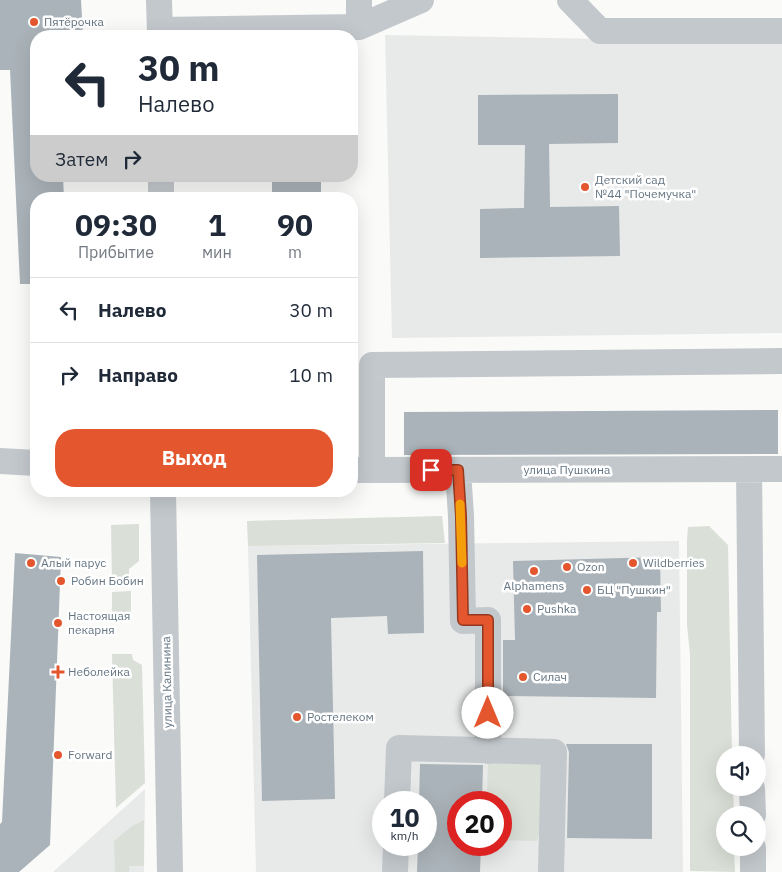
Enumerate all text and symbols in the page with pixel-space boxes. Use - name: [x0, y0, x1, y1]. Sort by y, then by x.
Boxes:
- place label: Пятёрочка: [44, 14, 104, 29]
- marker: Пятёрочка: [28, 16, 40, 28]
- text: 30 m: [138, 45, 220, 91]
- icon: left: [55, 50, 120, 115]
- text: Налево: [138, 89, 215, 118]
- icon: right: [118, 145, 146, 173]
- text: Затем: [55, 147, 108, 171]
- place label: Детский сад №44 "Почемучка": [595, 172, 696, 201]
- marker: Детский сад №44 "Почемучка": [579, 181, 591, 193]
- text: 09:30: [75, 205, 157, 244]
- text: 1: [208, 205, 226, 244]
- text: 90: [277, 205, 313, 244]
- text: Прибытие: [78, 242, 154, 262]
- text: мин: [202, 242, 232, 262]
- text: m: [288, 242, 302, 262]
- icon: left: [55, 296, 83, 324]
- text: Налево: [98, 298, 167, 322]
- text: 30 m: [289, 298, 333, 322]
- icon: right: [55, 361, 83, 389]
- text: Направо: [98, 363, 178, 387]
- text: 10 m: [289, 363, 333, 387]
- button: Выход: [55, 429, 333, 487]
- pin: [410, 449, 452, 491]
- icon: arrive: [417, 456, 445, 484]
- street label: улица Пушкина: [523, 462, 611, 477]
- place label: Алый парус: [41, 555, 106, 570]
- place label: Wildberries: [643, 555, 705, 570]
- marker: Алый парус: [25, 557, 37, 569]
- marker: Wildberries: [627, 557, 639, 569]
- place label: Ozon: [577, 559, 604, 574]
- marker: Ozon: [561, 561, 573, 573]
- marker: Alphamens: [528, 565, 540, 577]
- place label: Робин Бобин: [71, 573, 144, 588]
- marker: Робин Бобин: [55, 575, 67, 587]
- place label: Alphamens: [504, 578, 565, 593]
- place label: БЦ "Пушкин": [597, 582, 671, 597]
- marker: БЦ "Пушкин": [581, 584, 593, 596]
- place label: Pushka: [537, 601, 577, 616]
- marker: Pushka: [521, 603, 533, 615]
- place label: Настоящая пекарня: [68, 608, 130, 637]
- marker: Настоящая пекарня: [52, 617, 64, 629]
- street label: улица Калинина: [158, 635, 175, 728]
- place label: Неболейка: [68, 664, 130, 679]
- marker: Неболейка: [52, 666, 64, 678]
- place label: Силач: [533, 669, 567, 684]
- marker: Силач: [517, 671, 529, 683]
- position arrow: [461, 686, 513, 738]
- place label: Ростелеком: [307, 709, 374, 724]
- marker: Ростелеком: [291, 711, 303, 723]
- map controls: [716, 746, 766, 856]
- button: sound: [716, 746, 766, 796]
- place label: Forward: [68, 747, 112, 762]
- marker: Forward: [52, 749, 64, 761]
- speed limit sign: 20: [447, 791, 512, 856]
- text: 10: [389, 801, 420, 834]
- button: search: [716, 806, 766, 856]
- text: km/h: [390, 828, 419, 843]

